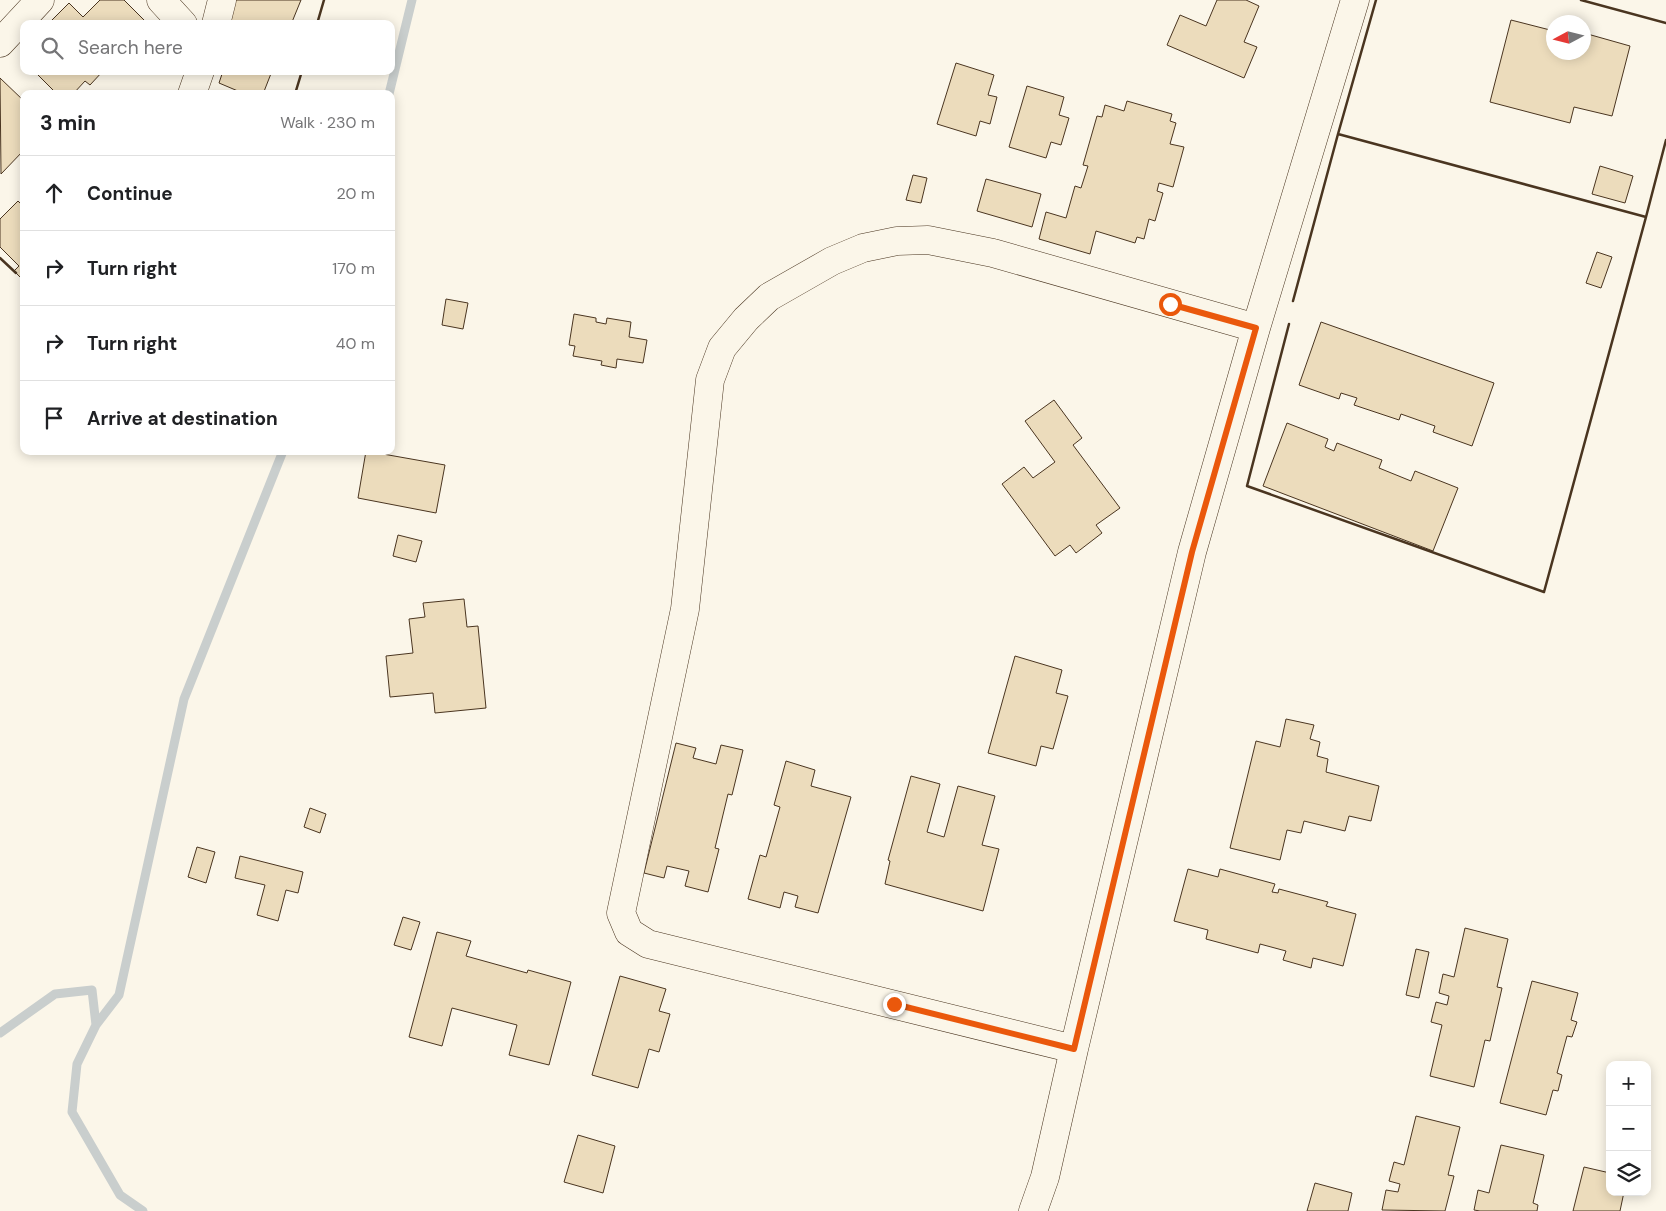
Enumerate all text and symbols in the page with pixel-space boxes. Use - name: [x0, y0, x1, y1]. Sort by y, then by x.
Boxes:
- north arrow: [1546, 15, 1591, 60]
- search box: [20, 20, 395, 75]
- icon: search: [38, 34, 66, 62]
- text: Search here: [78, 35, 183, 60]
- text: 3 min: [40, 109, 96, 137]
- text: Walk · 230 m: [280, 112, 375, 133]
- icon: ahead: [40, 179, 68, 207]
- text: Continue: [87, 181, 173, 206]
- text: 20 m: [336, 183, 375, 204]
- icon: right: [40, 254, 68, 282]
- text: Turn right: [87, 256, 177, 281]
- text: 170 m: [332, 258, 375, 279]
- route start: [1159, 293, 1182, 316]
- icon: right: [40, 329, 68, 357]
- text: Turn right: [87, 331, 177, 356]
- text: 40 m: [336, 333, 375, 354]
- icon: arrive: [40, 404, 68, 432]
- text: Arrive at destination: [87, 406, 278, 431]
- route end: [883, 993, 906, 1016]
- map controls: [1606, 1061, 1651, 1196]
- button: +: [1606, 1061, 1651, 1106]
- button: −: [1606, 1106, 1651, 1151]
- button: layers: [1606, 1151, 1651, 1196]

